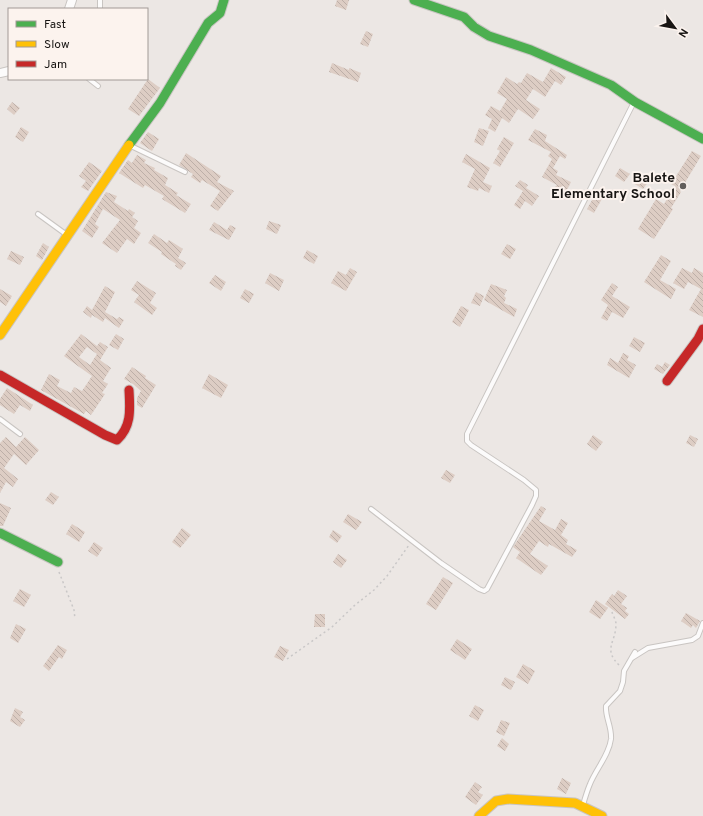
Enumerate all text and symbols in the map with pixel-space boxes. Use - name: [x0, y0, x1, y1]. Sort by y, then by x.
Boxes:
- legend: [8, 8, 148, 80]
- north arrow: [655, 8, 695, 48]
- text: Fast: [44, 17, 66, 33]
- text: N: [675, 26, 691, 40]
- text: Slow: [44, 37, 70, 53]
- text: Jam: [44, 57, 67, 73]
- place label: Balete Elementary School: [551, 170, 675, 203]
- marker: Balete Elementary School: [678, 181, 688, 191]

